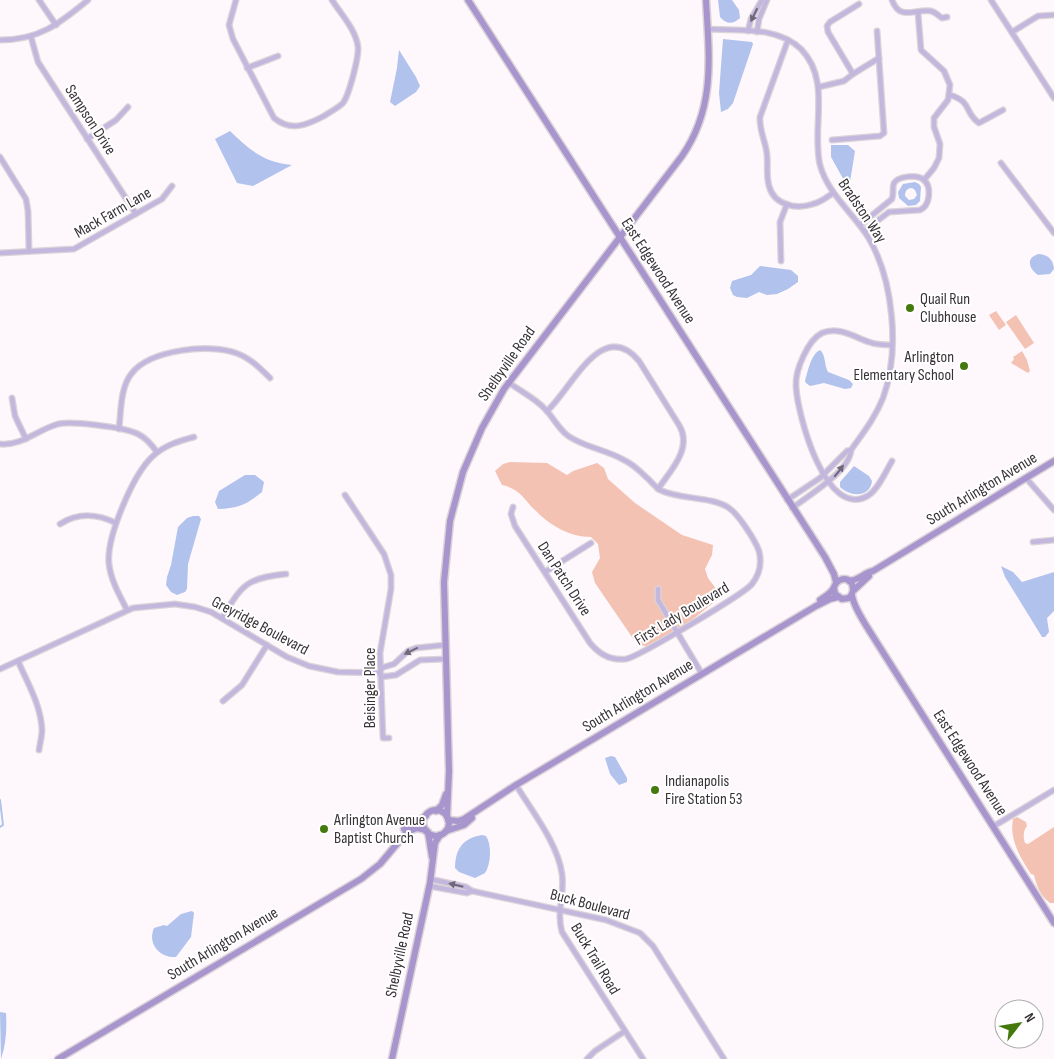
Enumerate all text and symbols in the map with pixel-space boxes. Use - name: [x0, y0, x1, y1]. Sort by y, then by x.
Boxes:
- one-way arrow: [749, 8, 757, 22]
- street label: Sampson Drive: [60, 81, 120, 159]
- street label: Bradston Way: [834, 175, 890, 247]
- street label: Mack Farm Lane: [71, 183, 155, 243]
- street label: East Edgewood Avenue: [617, 215, 699, 327]
- place label: Quail Run Clubhouse: [920, 290, 976, 327]
- marker: Quail Run Clubhouse: [904, 302, 916, 314]
- street label: Shelbyville Road: [474, 323, 540, 405]
- place label: Arlington Elementary School: [854, 348, 954, 385]
- marker: Arlington Elementary School: [958, 360, 970, 372]
- street label: South Arlington Avenue: [923, 449, 1041, 529]
- one-way arrow: [833, 465, 844, 478]
- street label: Dan Patch Drive: [533, 538, 595, 620]
- street label: First Lady Boulevard: [631, 578, 733, 650]
- street label: Greyridge Boulevard: [208, 592, 312, 660]
- street label: Beisinger Place: [361, 648, 380, 728]
- one-way arrow: [404, 648, 418, 656]
- street label: South Arlington Avenue: [579, 656, 697, 736]
- street label: East Edgewood Avenue: [929, 707, 1011, 819]
- place label: Indianapolis Fire Station 53: [665, 772, 742, 809]
- marker: Indianapolis Fire Station 53: [649, 784, 661, 796]
- place label: Arlington Avenue Baptist Church: [333, 811, 425, 848]
- marker: Arlington Avenue Baptist Church: [318, 823, 330, 835]
- one-way arrow: [449, 881, 464, 889]
- street label: Buck Boulevard: [548, 885, 632, 925]
- street label: South Arlington Avenue: [164, 904, 282, 984]
- street label: Shelbyville Road: [382, 911, 418, 999]
- street label: Buck Trail Road: [566, 920, 624, 998]
- north arrow: [994, 999, 1044, 1049]
- text: N: [1021, 1010, 1039, 1025]

